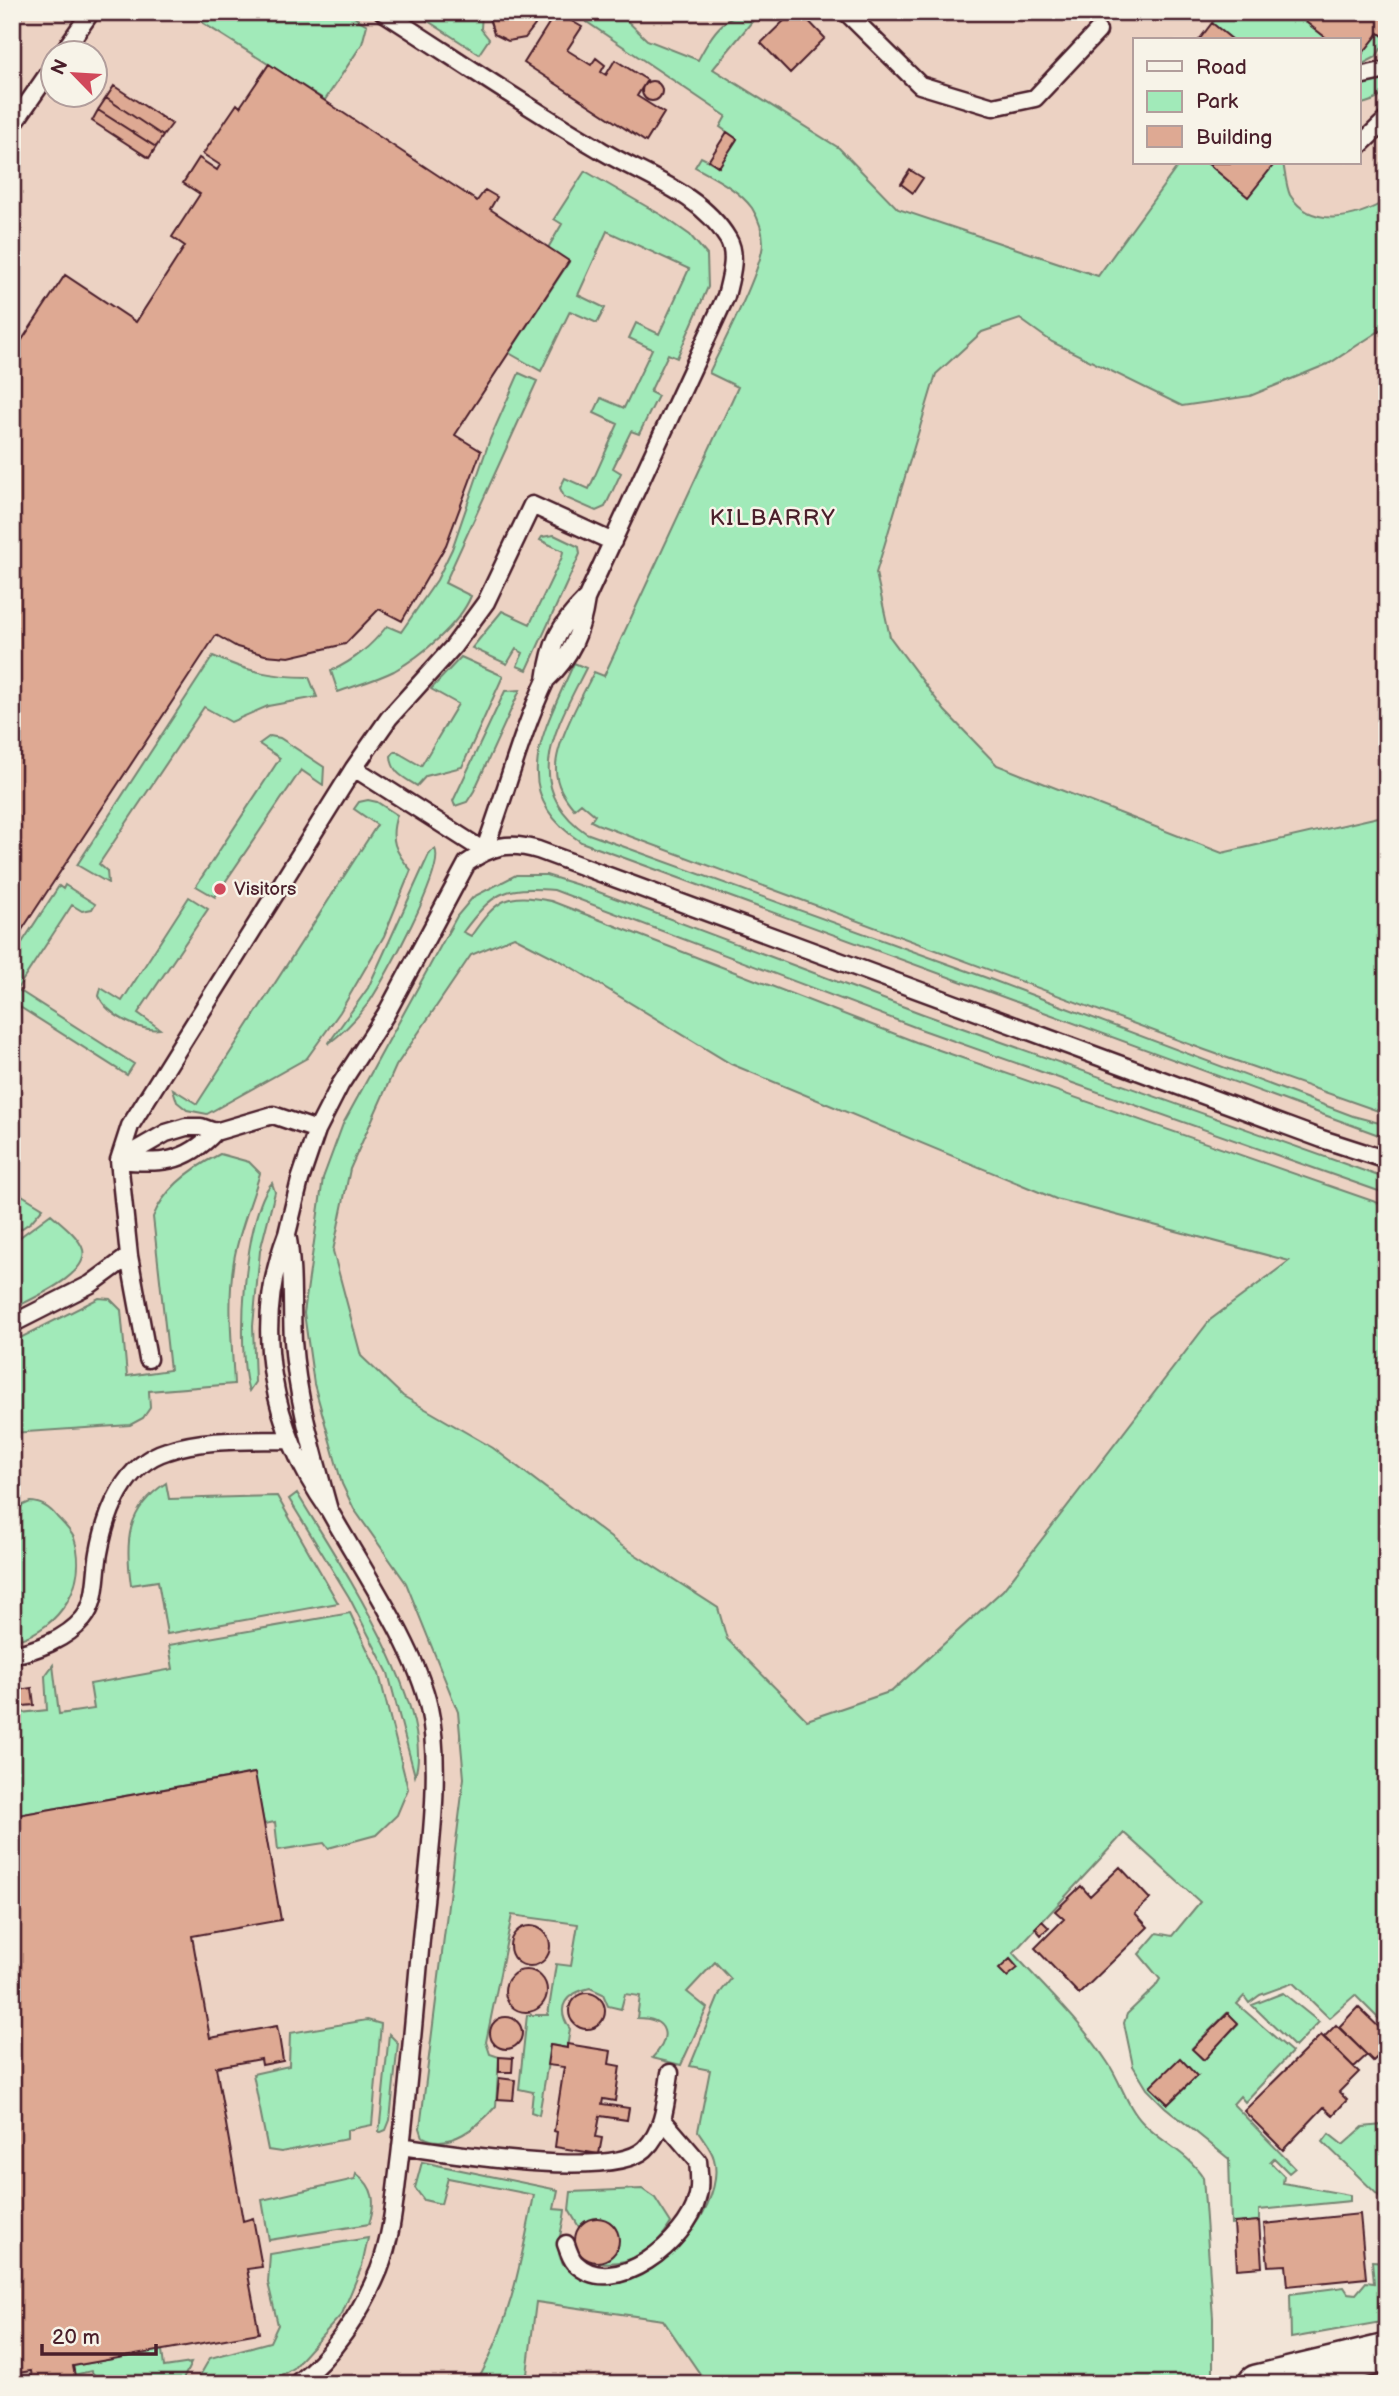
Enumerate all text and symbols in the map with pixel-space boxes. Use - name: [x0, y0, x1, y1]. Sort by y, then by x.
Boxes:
- north arrow: [38, 38, 108, 108]
- legend: [1133, 38, 1360, 164]
- text: Road: [1196, 55, 1247, 80]
- text: N: [47, 56, 73, 79]
- text: Park: [1196, 89, 1239, 114]
- text: Building: [1196, 125, 1272, 150]
- district label: KILBARRY: [709, 504, 837, 532]
- place label: Visitors: [234, 878, 296, 901]
- marker: Visitors: [212, 881, 228, 897]
- scale bar: [42, 2312, 156, 2356]
- text: 20 m: [52, 2325, 100, 2350]

